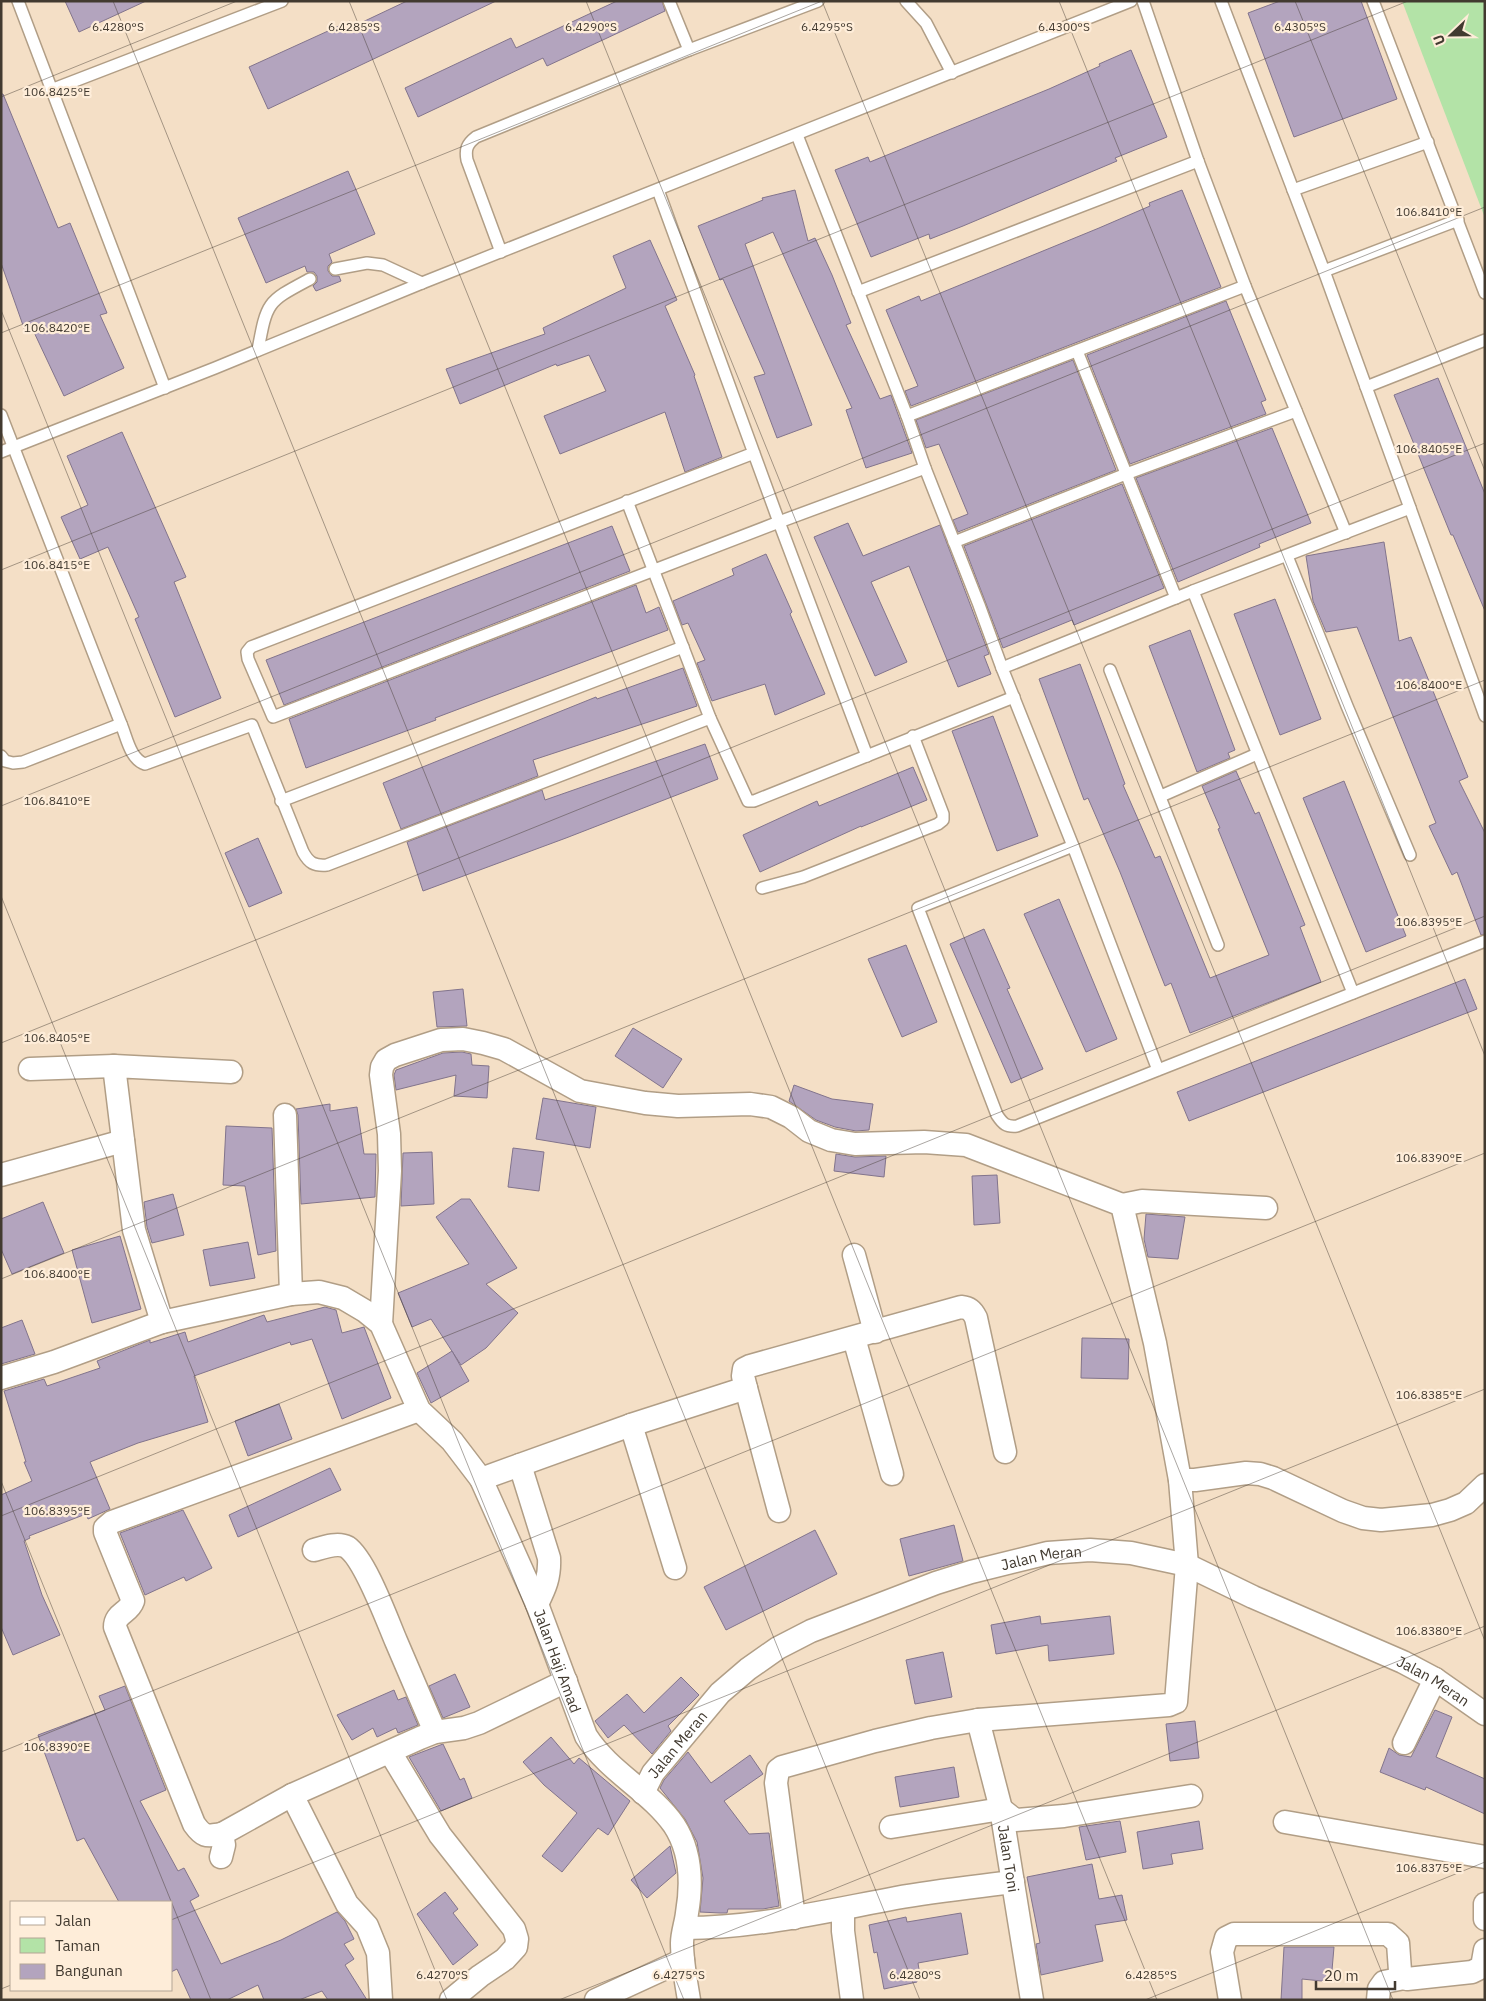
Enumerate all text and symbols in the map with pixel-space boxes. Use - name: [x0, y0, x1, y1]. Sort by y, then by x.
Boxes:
- north arrow: [1426, 10, 1476, 60]
- text: 6.4280°S: [92, 19, 144, 34]
- text: 6.4285°S: [328, 19, 380, 34]
- text: 6.4290°S: [565, 19, 617, 34]
- text: 6.4295°S: [801, 19, 853, 34]
- text: 6.4300°S: [1038, 19, 1090, 34]
- text: 6.4305°S: [1274, 19, 1326, 34]
- text: U: [1429, 32, 1449, 48]
- text: 106.8425°E: [24, 84, 90, 99]
- text: 106.8410°E: [1396, 204, 1462, 219]
- text: 106.8420°E: [24, 320, 90, 335]
- text: 106.8405°E: [1396, 441, 1462, 456]
- text: 106.8415°E: [24, 557, 90, 572]
- text: 106.8400°E: [1396, 677, 1462, 692]
- text: 106.8410°E: [24, 793, 90, 808]
- text: 106.8395°E: [1396, 914, 1462, 929]
- text: 106.8405°E: [24, 1030, 90, 1045]
- text: 106.8390°E: [1396, 1150, 1462, 1165]
- text: 106.8400°E: [24, 1266, 90, 1281]
- text: 106.8385°E: [1396, 1387, 1462, 1402]
- text: 106.8395°E: [24, 1503, 90, 1518]
- street label: Jalan Meran: [999, 1541, 1083, 1574]
- street label: Jalan Haji Amad: [530, 1606, 586, 1715]
- text: 106.8380°E: [1396, 1623, 1462, 1638]
- street label: Jalan Meran: [1394, 1651, 1474, 1710]
- street label: Jalan Meran: [643, 1706, 711, 1782]
- text: 106.8390°E: [24, 1739, 90, 1754]
- street label: Jalan Toni: [994, 1823, 1024, 1894]
- text: 106.8375°E: [1396, 1860, 1462, 1875]
- legend: [10, 1901, 172, 1991]
- text: Jalan: [55, 1911, 91, 1930]
- text: Taman: [55, 1936, 100, 1955]
- scale bar: [1316, 1958, 1395, 1990]
- text: Bangunan: [55, 1961, 123, 1980]
- text: 20 m: [1324, 1966, 1359, 1985]
- text: 6.4270°S: [416, 1967, 468, 1982]
- text: 6.4275°S: [653, 1967, 705, 1982]
- text: 6.4280°S: [889, 1967, 941, 1982]
- text: 6.4285°S: [1125, 1967, 1177, 1982]

